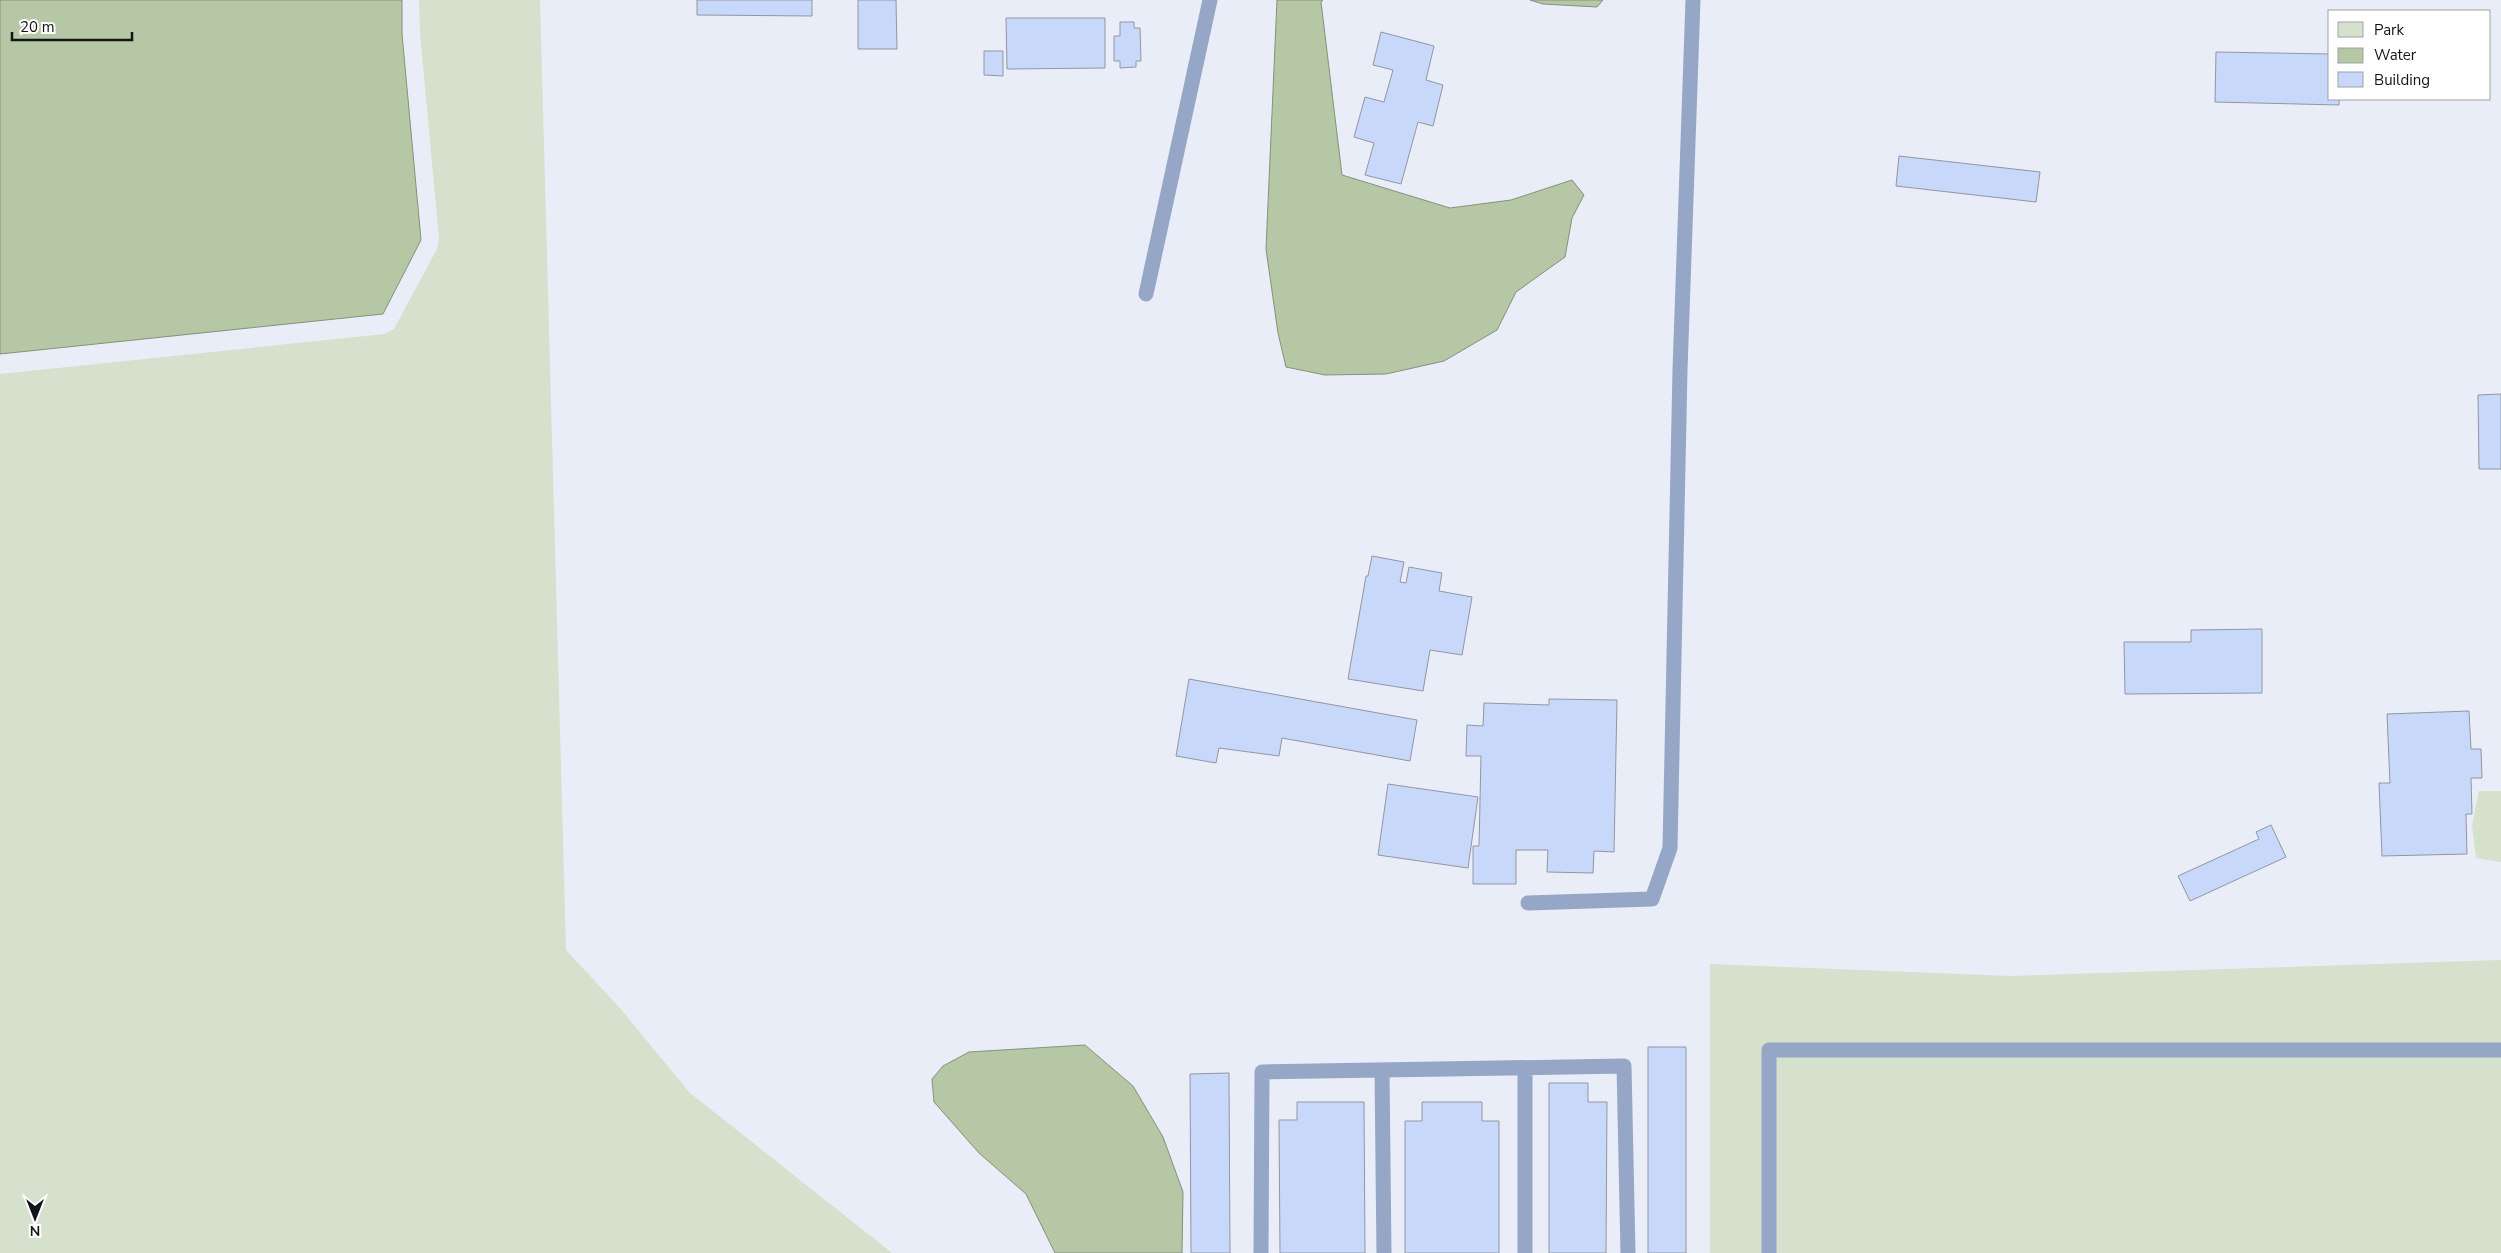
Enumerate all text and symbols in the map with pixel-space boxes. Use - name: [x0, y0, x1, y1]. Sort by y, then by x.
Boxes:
- scale bar: [12, 10, 132, 42]
- legend: [2328, 10, 2491, 100]
- text: 20 m: [20, 17, 55, 37]
- text: Park: [2374, 20, 2404, 40]
- text: Water: [2374, 45, 2417, 65]
- text: Building: [2374, 70, 2430, 90]
- north arrow: [10, 1193, 60, 1243]
- text: N: [30, 1221, 40, 1240]

